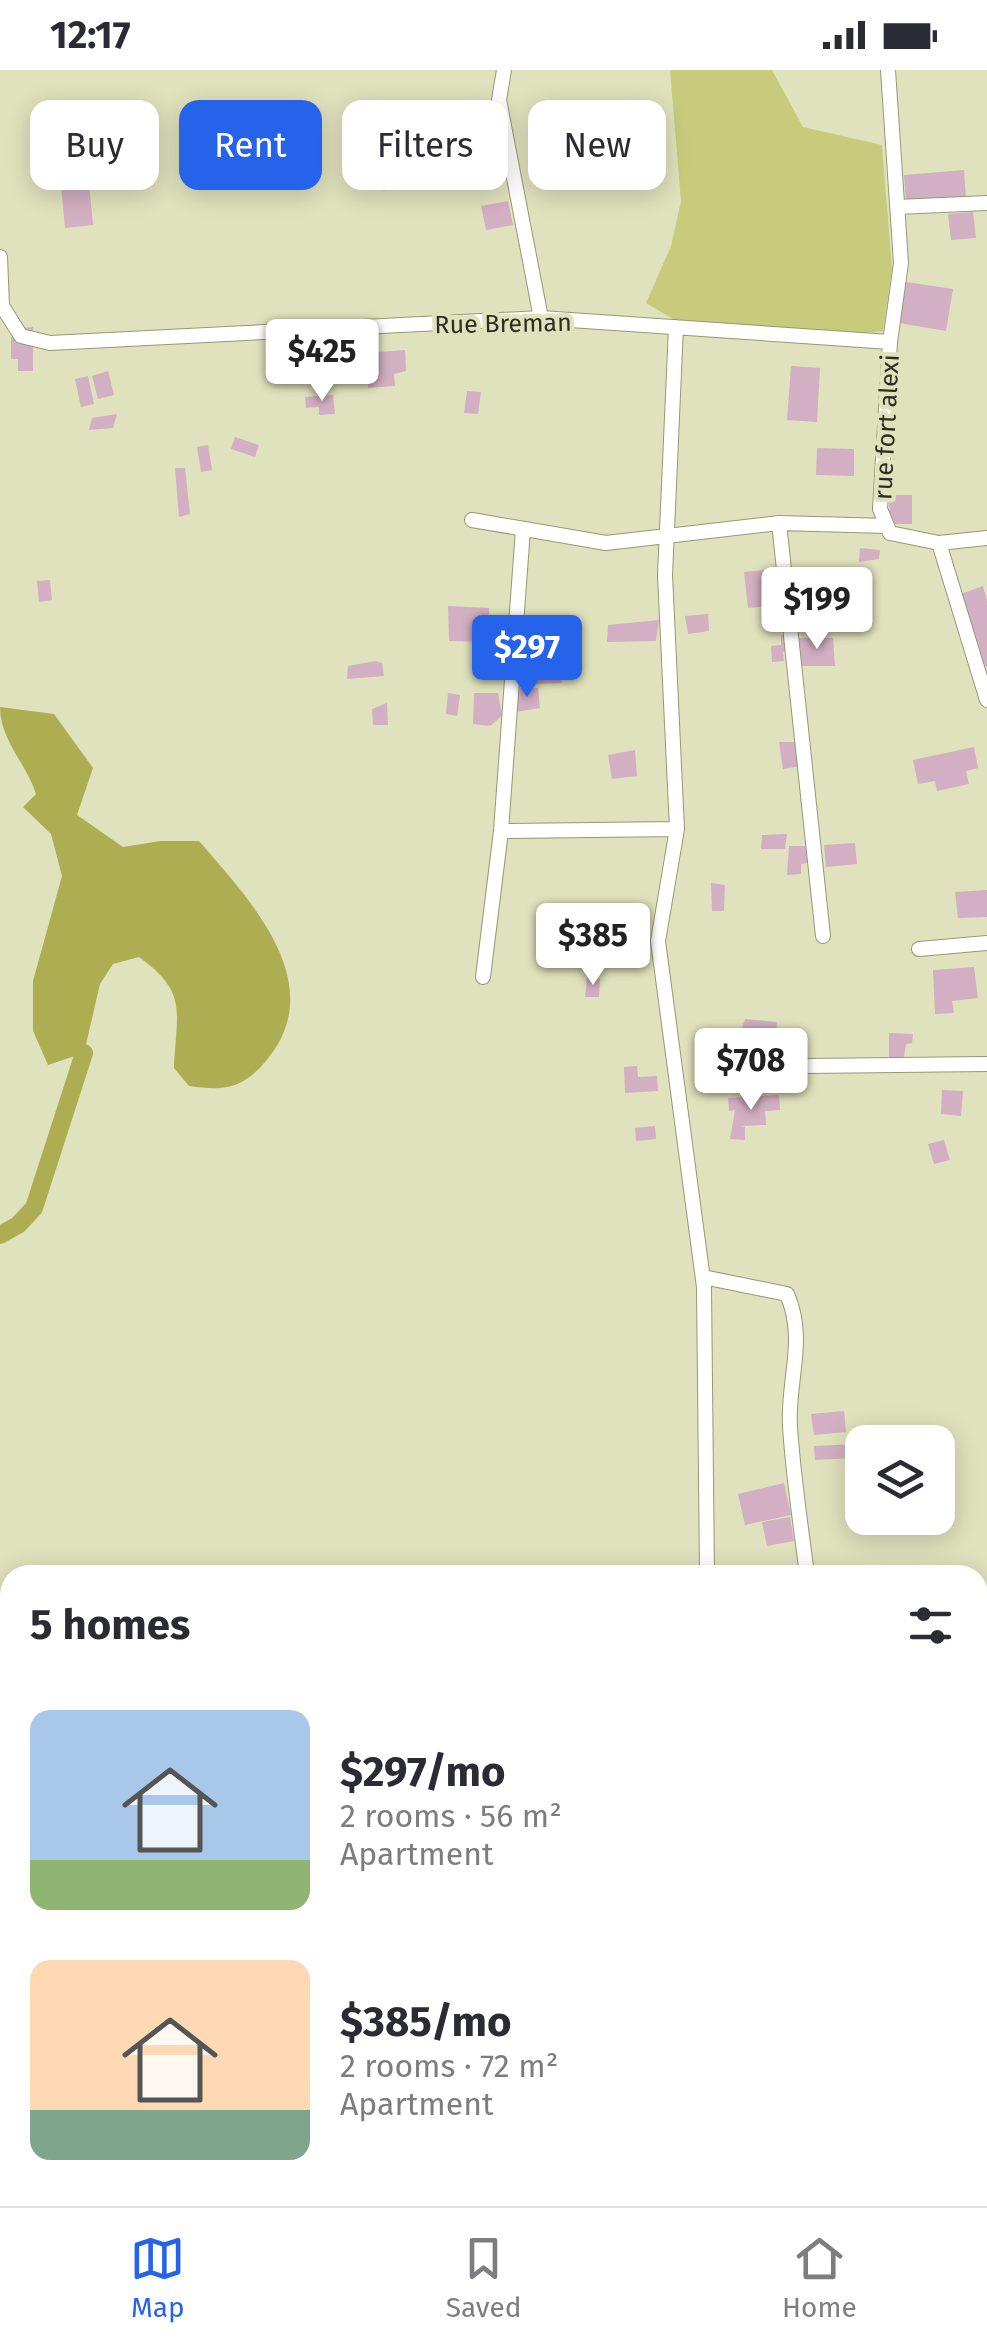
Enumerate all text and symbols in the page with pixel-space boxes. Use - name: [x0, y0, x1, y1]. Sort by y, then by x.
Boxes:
- text: 12:17: [50, 12, 131, 58]
- chip: Buy: [30, 100, 159, 190]
- chip: Rent: [179, 100, 322, 190]
- chip: Filters: [342, 100, 508, 190]
- chip: New: [528, 100, 666, 190]
- street label: Rue Breman: [434, 308, 572, 340]
- pin: $425: [263, 319, 381, 404]
- text: $425: [288, 332, 356, 370]
- street label: rue fort alexi: [868, 354, 906, 501]
- pin: $199: [758, 567, 876, 652]
- text: $199: [783, 580, 851, 618]
- pin: $297: [468, 615, 586, 700]
- text: $297: [494, 628, 560, 666]
- pin: $385: [534, 903, 652, 988]
- text: $385: [558, 916, 628, 954]
- pin: $708: [692, 1028, 810, 1113]
- text: $708: [717, 1041, 785, 1079]
- map controls: [845, 1425, 955, 1535]
- button: layers: [845, 1425, 955, 1535]
- icon: filters: [903, 1598, 958, 1653]
- text: 5 homes: [30, 1600, 190, 1650]
- text: $297/mo: [340, 1747, 506, 1797]
- icon: home: [110, 1750, 230, 1870]
- text: 2 rooms · 56 m²: [340, 1797, 562, 1835]
- text: Apartment: [340, 1835, 494, 1873]
- text: $385/mo: [340, 1997, 512, 2047]
- icon: home: [110, 2000, 230, 2120]
- text: 2 rooms · 72 m²: [340, 2047, 558, 2085]
- text: Apartment: [340, 2085, 494, 2123]
- tab: Map: [130, 2231, 185, 2324]
- tab: Saved: [446, 2231, 522, 2324]
- tab: Home: [782, 2231, 857, 2324]

